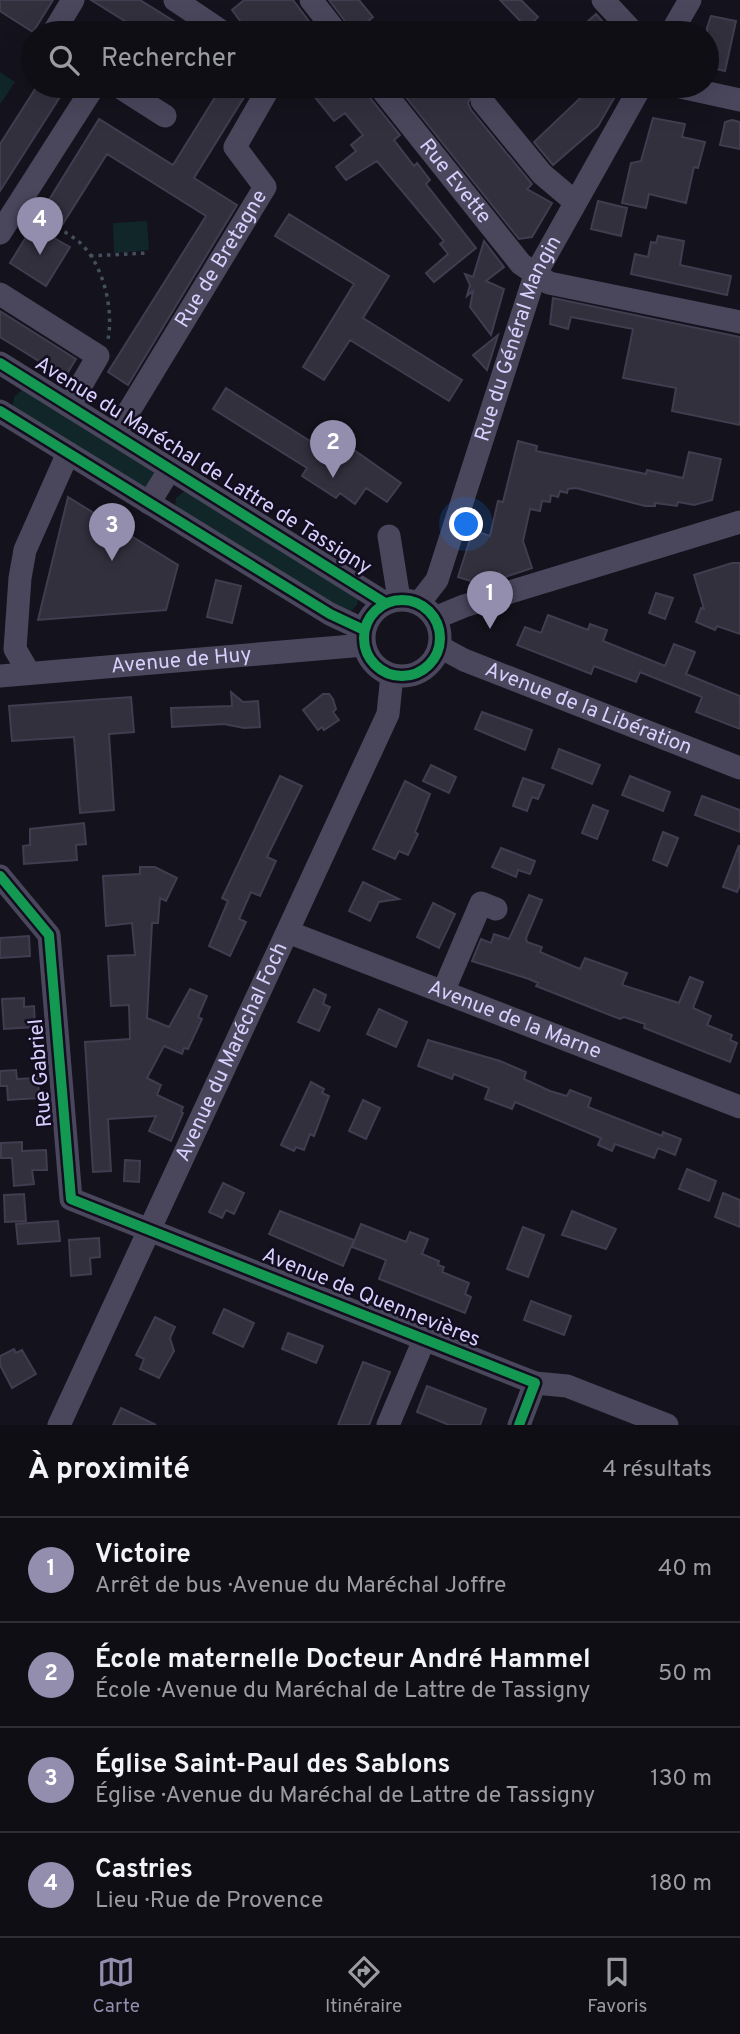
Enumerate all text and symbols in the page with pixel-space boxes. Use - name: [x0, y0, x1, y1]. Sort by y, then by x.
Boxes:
- search box: [21, 21, 719, 98]
- icon: search: [45, 41, 83, 79]
- text: Rechercher: [101, 43, 236, 76]
- street label: Rue Evette: [413, 133, 497, 229]
- street label: Rue de Bretagne: [169, 185, 274, 333]
- pin: 4: [17, 197, 63, 255]
- street label: Rue du Général Mangin: [469, 231, 568, 445]
- street label: Avenue du Maréchal de Lattre de Tassigny: [30, 351, 376, 581]
- pin: 2: [310, 420, 356, 478]
- pin: 3: [89, 503, 135, 561]
- your location: [449, 507, 483, 541]
- pin: 1: [467, 571, 513, 629]
- street label: Avenue de Huy: [110, 641, 253, 680]
- street label: Avenue de la Libération: [481, 656, 696, 761]
- street label: Avenue du Maréchal Foch: [169, 938, 294, 1166]
- street label: Avenue de la Marne: [424, 974, 605, 1066]
- street label: Rue Gabriel: [23, 1018, 59, 1128]
- street label: Avenue de Quennevières: [258, 1242, 484, 1354]
- text: À proximité: [28, 1452, 190, 1489]
- text: 4 résultats: [603, 1456, 712, 1485]
- text: Victoire: [95, 1539, 191, 1572]
- text: 1: [46, 1555, 56, 1584]
- text: 40 m: [658, 1555, 712, 1584]
- text: Arrêt de bus · Avenue du Maréchal Joffre: [95, 1572, 506, 1601]
- text: École maternelle Docteur André Hammel: [95, 1644, 591, 1677]
- text: 2: [44, 1660, 58, 1689]
- text: 50 m: [658, 1660, 712, 1689]
- text: École · Avenue du Maréchal de Lattre de Tassigny: [95, 1677, 590, 1706]
- text: Église Saint-Paul des Sablons: [95, 1749, 450, 1782]
- text: 3: [44, 1765, 58, 1794]
- text: 130 m: [650, 1765, 712, 1794]
- text: Église · Avenue du Maréchal de Lattre de Tassigny: [95, 1782, 595, 1811]
- text: Castries: [95, 1854, 193, 1887]
- text: 4: [44, 1870, 58, 1899]
- text: 180 m: [650, 1870, 712, 1899]
- text: Lieu · Rue de Provence: [95, 1887, 323, 1916]
- tab: Carte: [93, 1953, 140, 2019]
- tab: Itinéraire: [325, 1953, 402, 2019]
- tab: Favoris: [587, 1953, 647, 2019]

